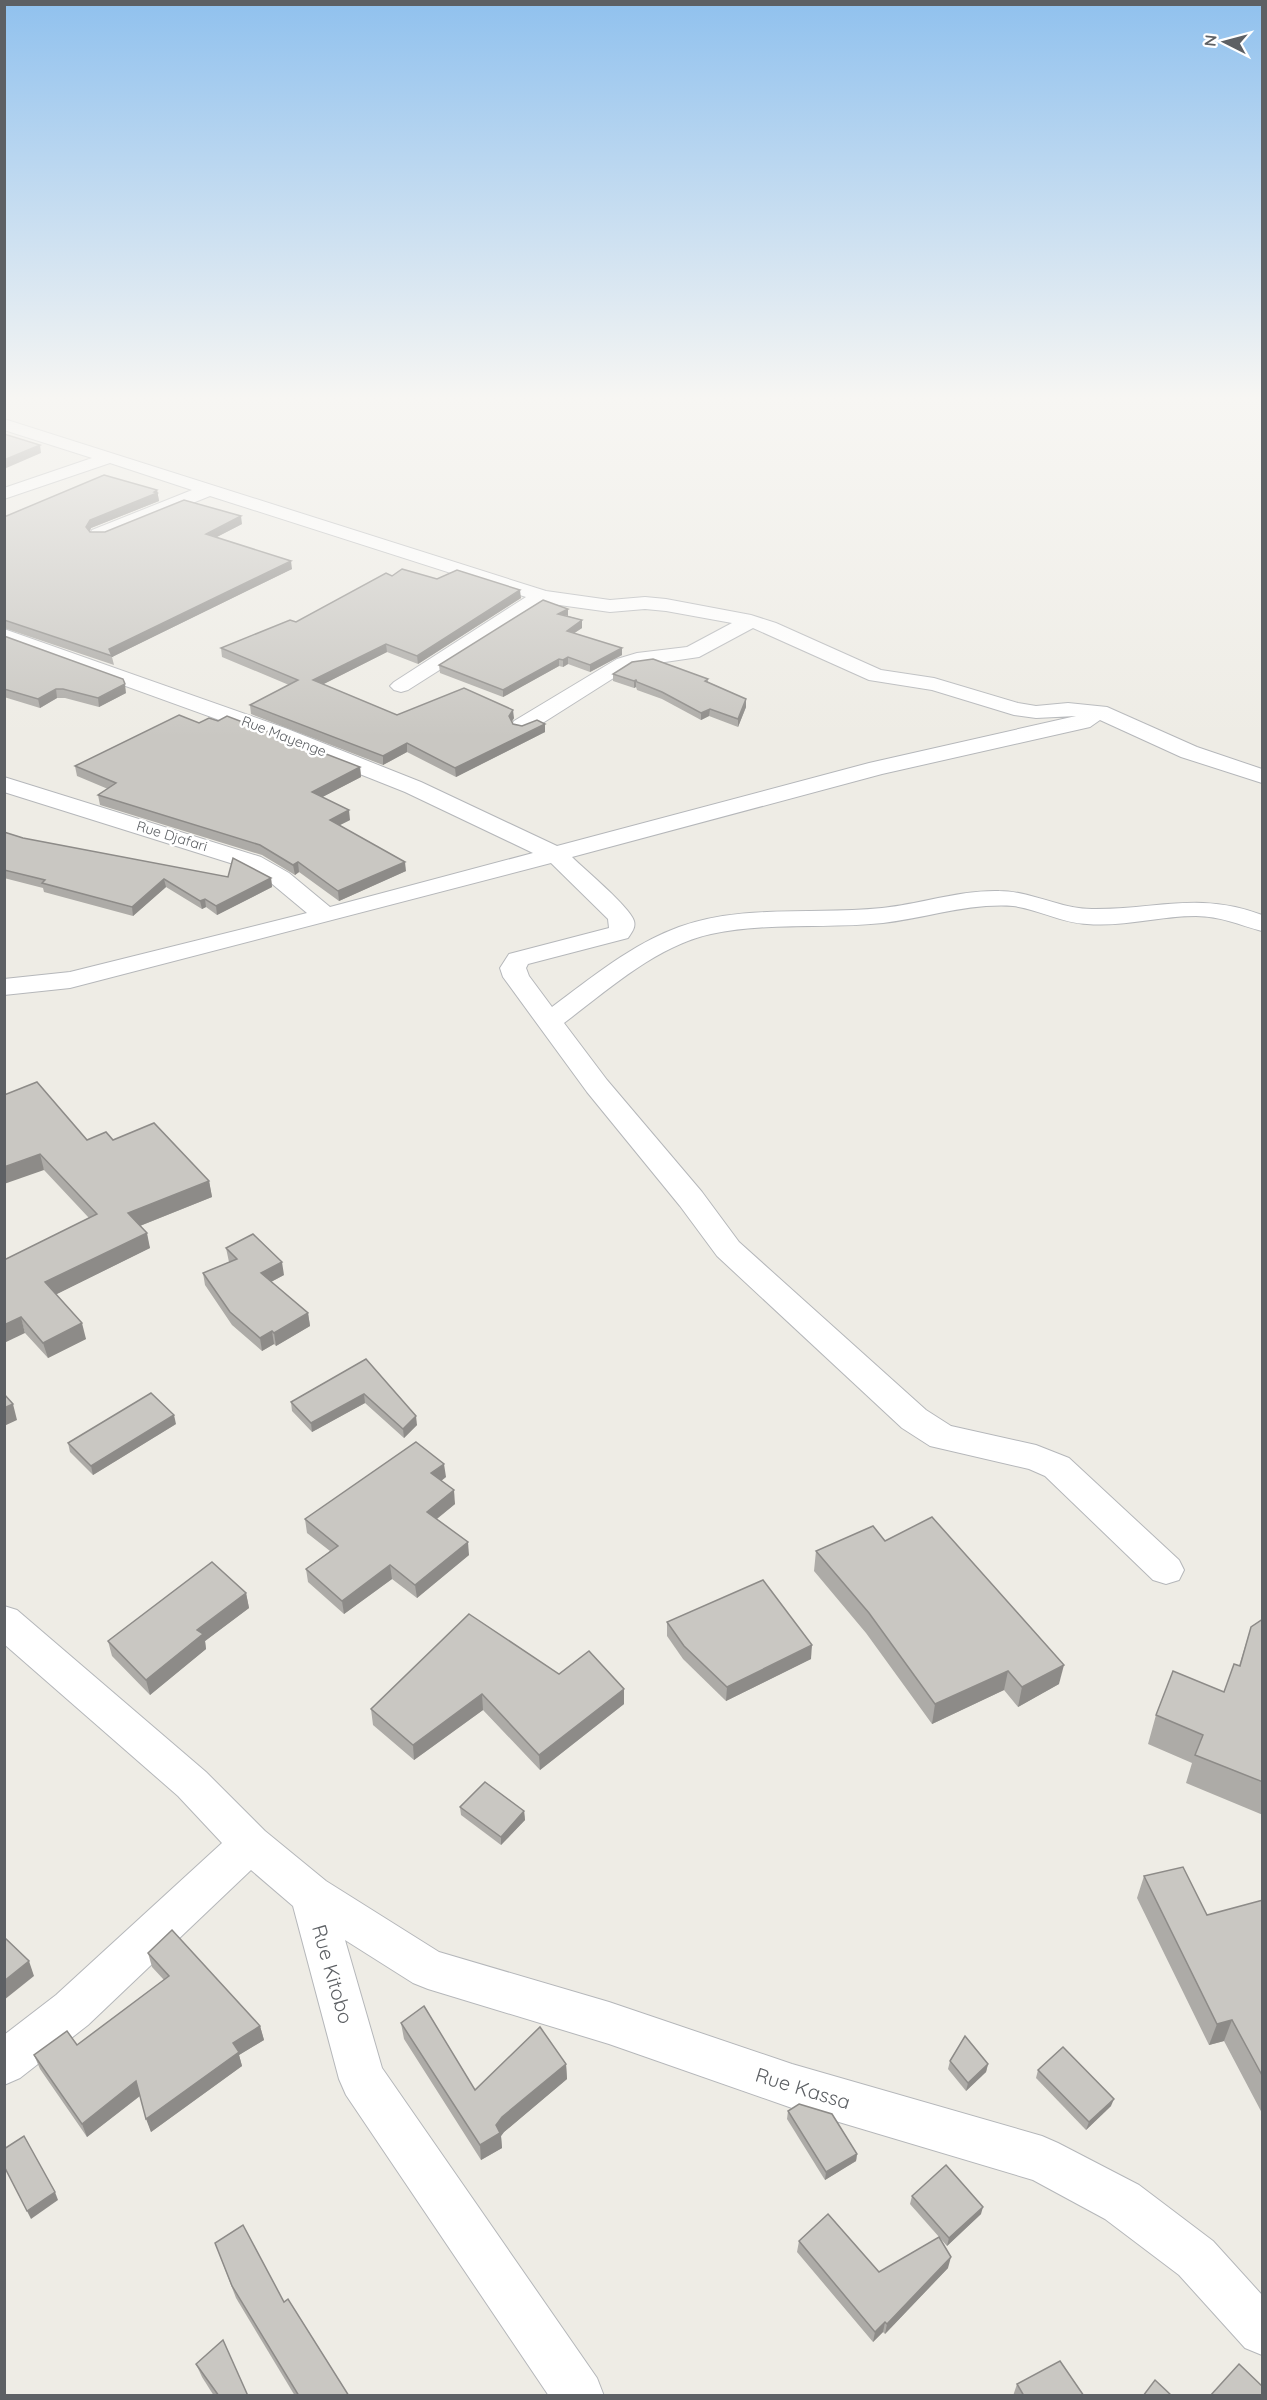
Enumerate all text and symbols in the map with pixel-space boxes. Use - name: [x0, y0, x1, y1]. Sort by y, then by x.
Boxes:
- north arrow: [1195, 12, 1255, 72]
- text: N: [1200, 34, 1221, 47]
- street label: Rue Mayenge: [239, 712, 329, 760]
- street label: Rue Djafari: [134, 817, 210, 855]
- street label: Rue Kitobo: [307, 1921, 359, 2027]
- street label: Rue Kassa: [752, 2062, 854, 2114]

